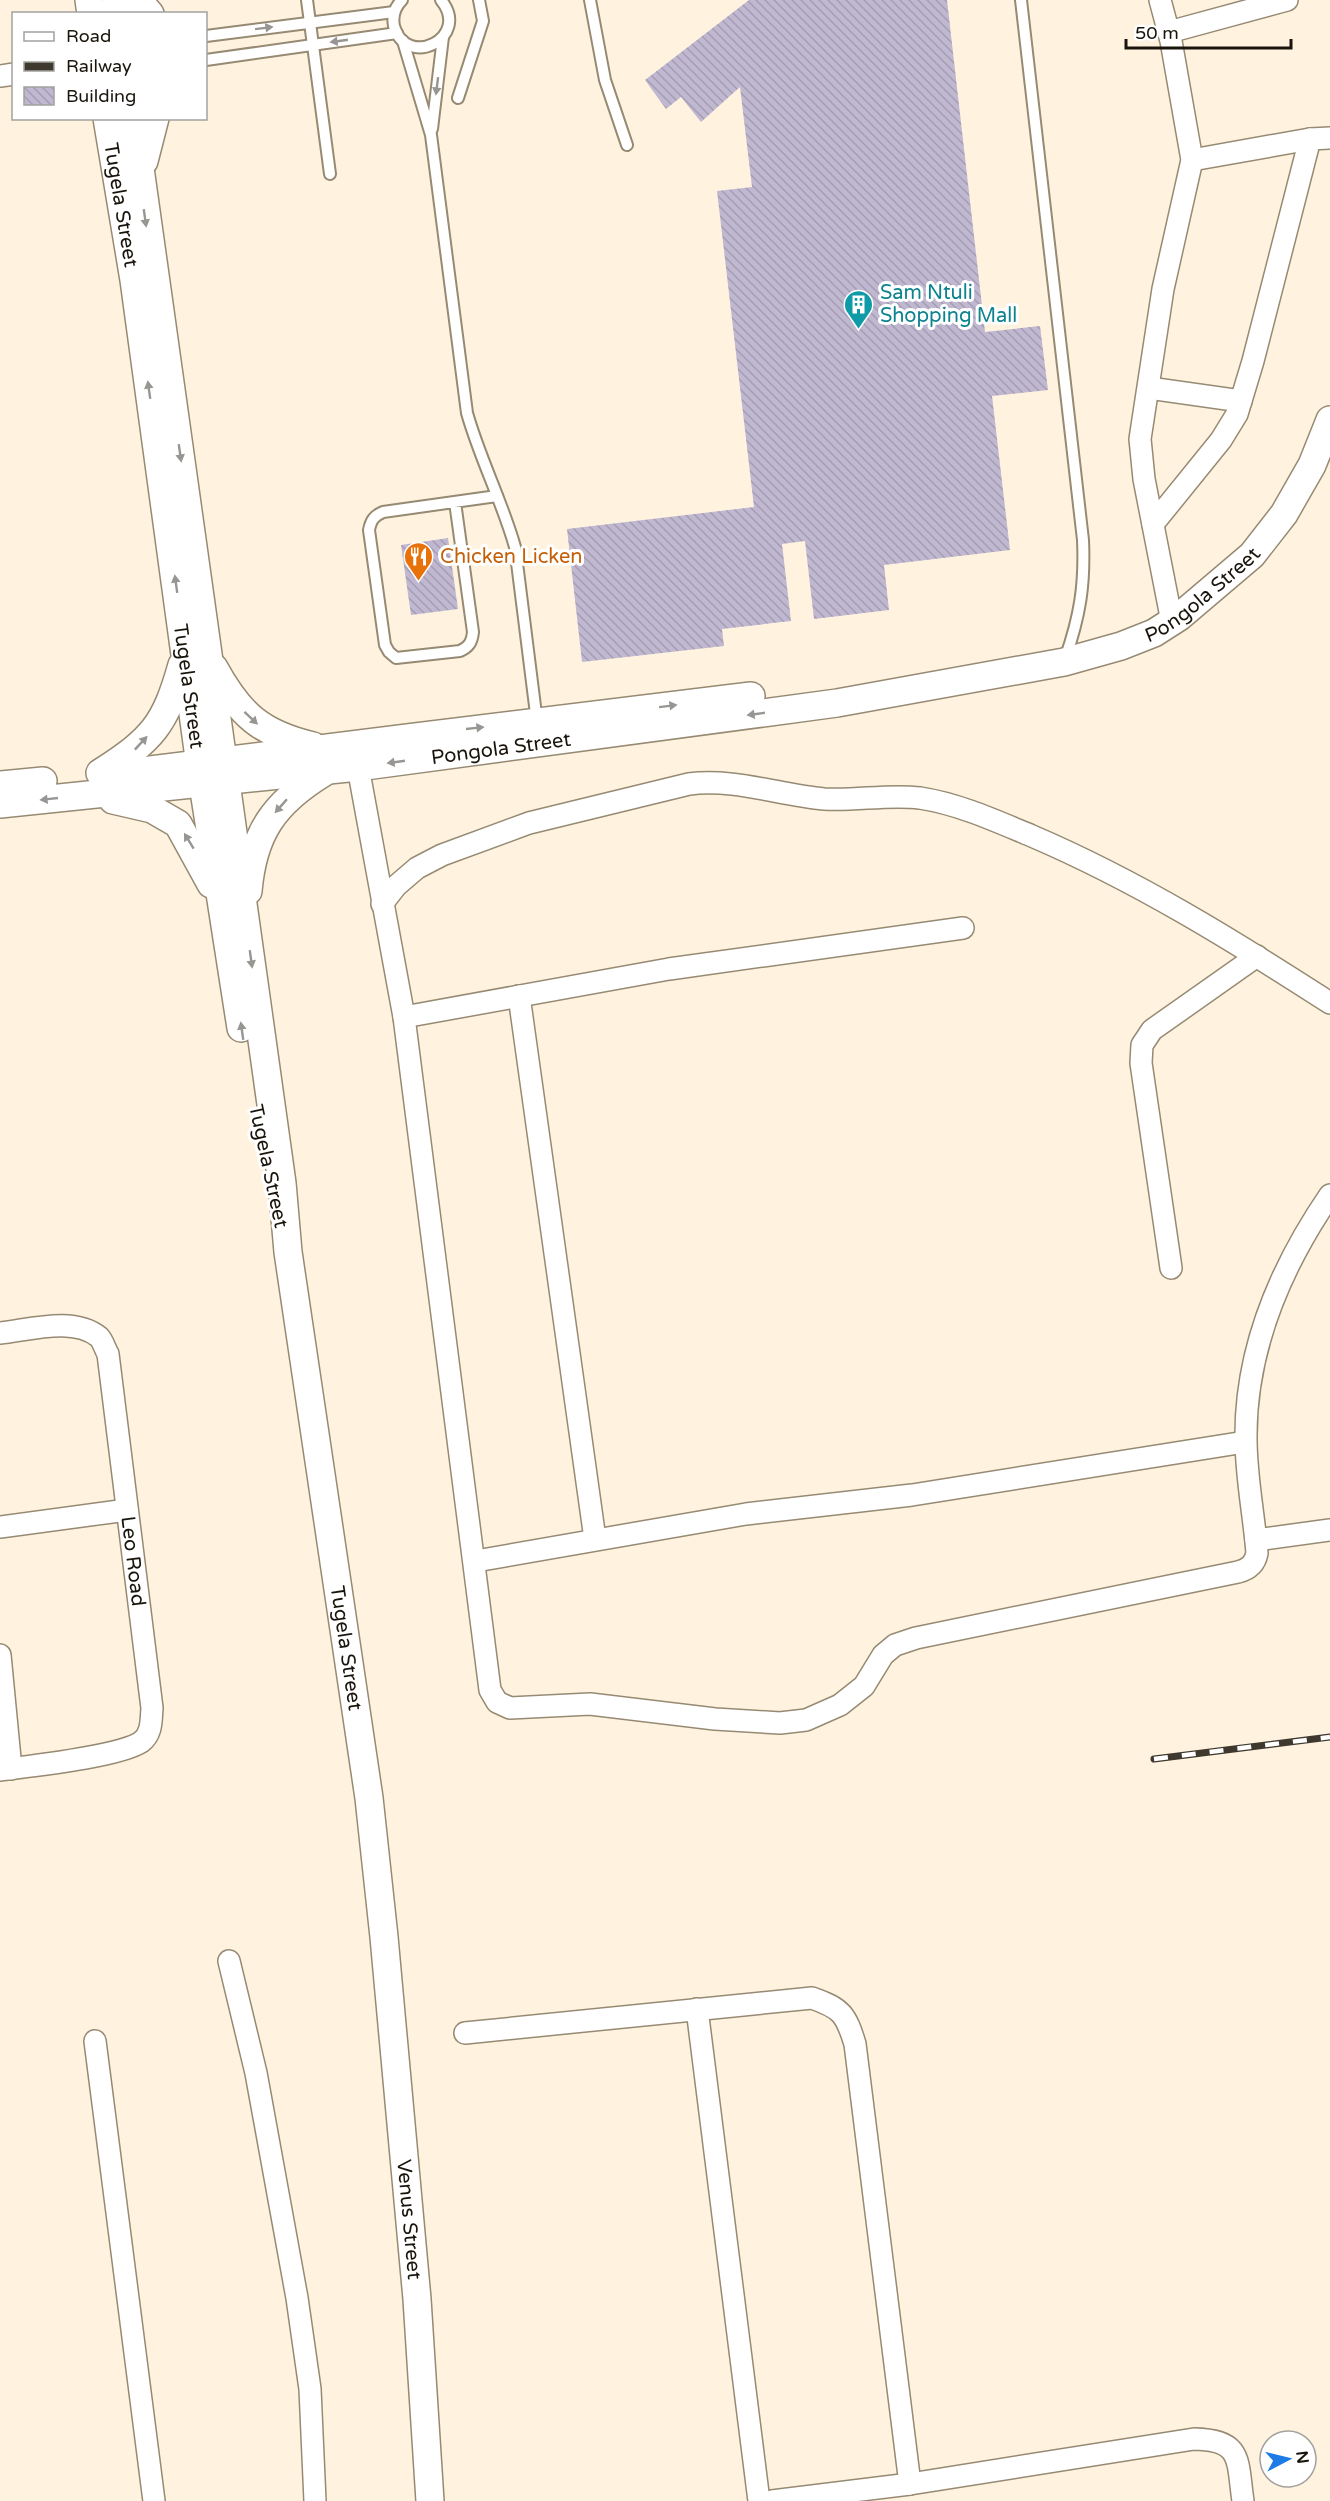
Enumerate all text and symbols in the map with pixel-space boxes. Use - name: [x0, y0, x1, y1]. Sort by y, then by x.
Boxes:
- legend: [12, 12, 207, 120]
- scale bar: [1126, 12, 1291, 50]
- text: 50 m: [1135, 22, 1179, 44]
- one-way arrow: [254, 24, 273, 33]
- text: Road: [66, 25, 111, 47]
- one-way arrow: [329, 37, 348, 46]
- text: Railway: [66, 55, 132, 77]
- one-way arrow: [432, 77, 442, 96]
- text: Building: [66, 85, 136, 107]
- street label: Tugela Street: [98, 141, 143, 269]
- one-way arrow: [141, 209, 150, 228]
- place label: Sam Ntuli Shopping Mall: [880, 281, 1017, 328]
- building icon: Sam Ntuli Shopping Mall: [843, 288, 875, 330]
- one-way arrow: [145, 381, 154, 400]
- one-way arrow: [176, 443, 185, 462]
- restaurant icon: Chicken Licken: [403, 540, 435, 582]
- street label: Pongola Street: [1142, 543, 1266, 648]
- place label: Chicken Licken: [440, 545, 583, 569]
- one-way arrow: [172, 574, 181, 593]
- street label: Tugela Street: [168, 622, 209, 750]
- one-way arrow: [659, 702, 678, 711]
- one-way arrow: [747, 710, 766, 719]
- one-way arrow: [243, 711, 258, 724]
- one-way arrow: [465, 723, 484, 733]
- street label: Pongola Street: [430, 728, 573, 770]
- one-way arrow: [134, 737, 148, 751]
- one-way arrow: [387, 758, 406, 767]
- one-way arrow: [40, 794, 59, 804]
- one-way arrow: [274, 798, 287, 814]
- one-way arrow: [183, 833, 194, 849]
- one-way arrow: [246, 950, 255, 969]
- one-way arrow: [237, 1021, 246, 1040]
- street label: Tugela Street: [243, 1102, 293, 1231]
- street label: Leo Road: [115, 1515, 150, 1608]
- street label: Tugela Street: [325, 1584, 367, 1712]
- street label: Venus Street: [391, 2158, 426, 2281]
- north arrow: [1258, 2429, 1318, 2489]
- text: N: [1291, 2450, 1313, 2465]

